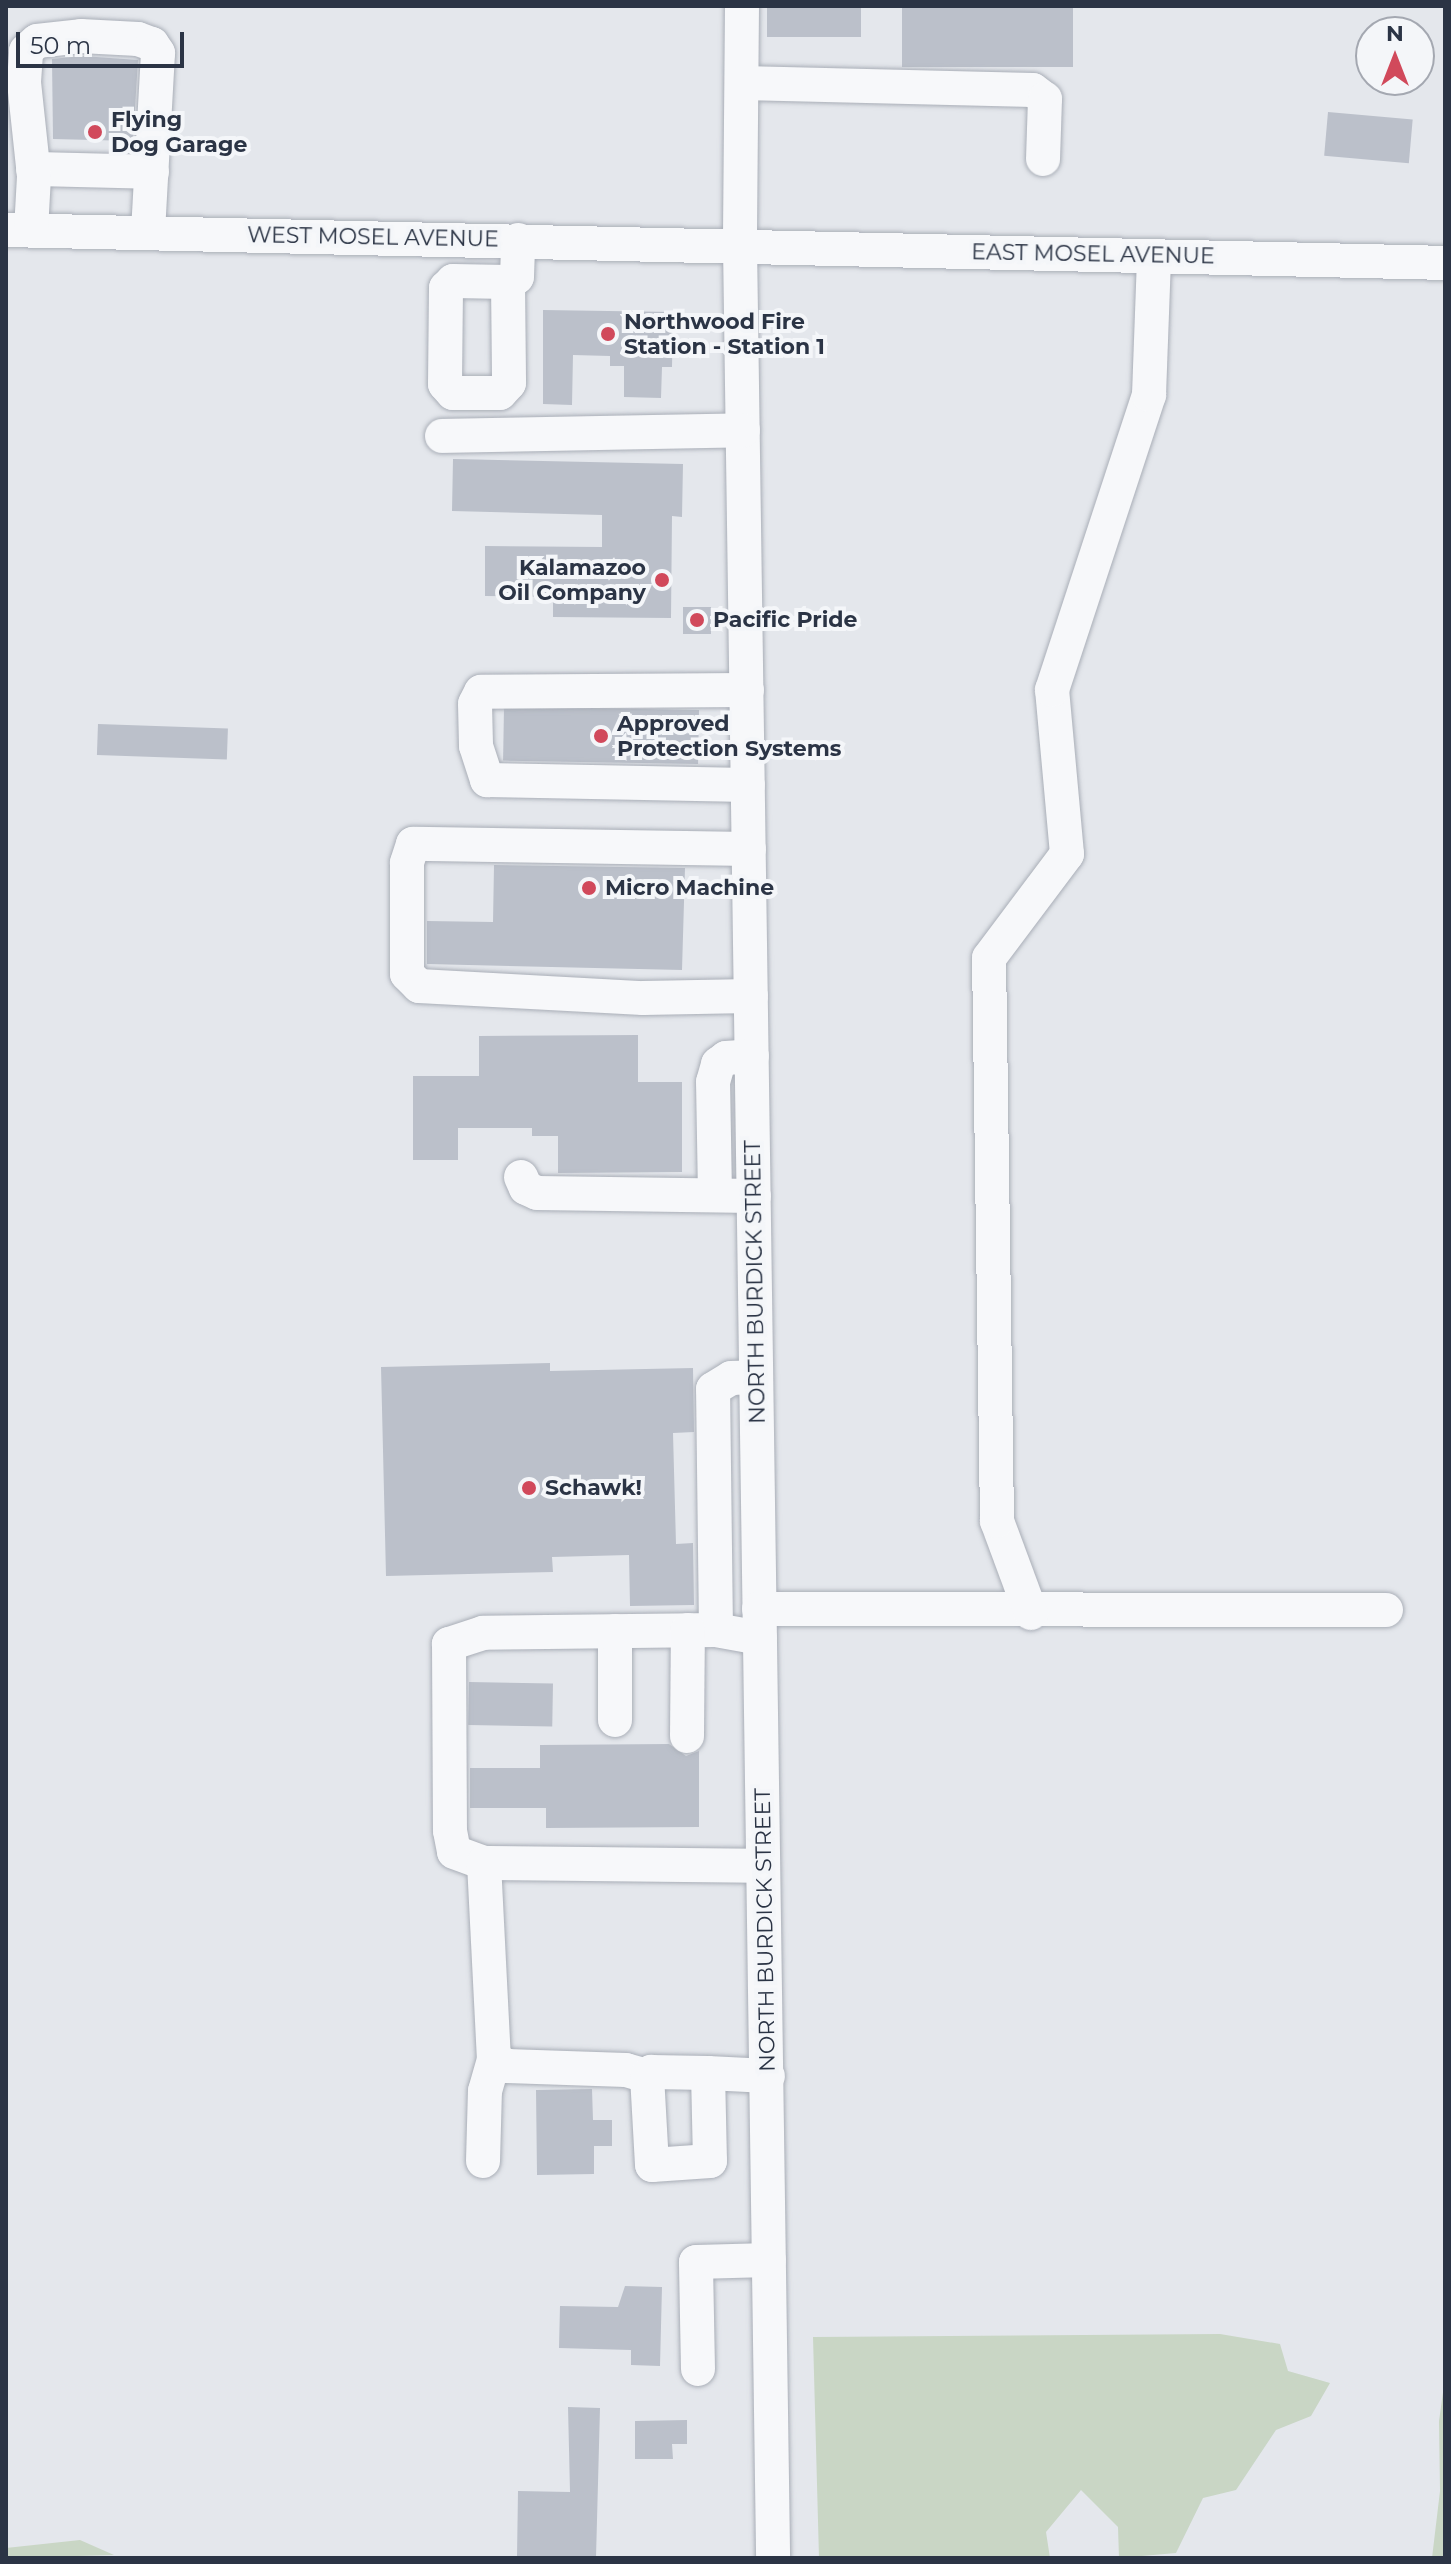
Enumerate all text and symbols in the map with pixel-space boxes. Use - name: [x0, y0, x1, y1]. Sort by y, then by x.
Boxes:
- scale bar: [20, 16, 188, 66]
- north arrow: [1355, 16, 1435, 96]
- text: N: [1386, 20, 1404, 47]
- text: 50 m: [30, 31, 91, 60]
- place label: Flying Dog Garage: [111, 106, 247, 158]
- marker: Flying Dog Garage: [86, 123, 104, 141]
- street label: WEST MOSEL AVENUE: [247, 222, 499, 252]
- street label: EAST MOSEL AVENUE: [971, 239, 1215, 269]
- place label: Northwood Fire Station - Station 1: [624, 308, 825, 360]
- marker: Northwood Fire Station - Station 1: [599, 325, 617, 343]
- place label: Kalamazoo Oil Company: [498, 554, 646, 606]
- marker: Kalamazoo Oil Company: [653, 571, 671, 589]
- place label: Pacific Pride: [713, 607, 857, 633]
- marker: Pacific Pride: [688, 611, 706, 629]
- place label: Approved Protection Systems: [617, 710, 841, 762]
- marker: Approved Protection Systems: [592, 727, 610, 745]
- place label: Micro Machine: [605, 875, 774, 901]
- marker: Micro Machine: [580, 879, 598, 897]
- street label: NORTH BURDICK STREET: [739, 1140, 771, 1424]
- place label: Schawk!: [545, 1475, 642, 1501]
- marker: Schawk!: [520, 1479, 538, 1497]
- street label: NORTH BURDICK STREET: [749, 1788, 781, 2072]

